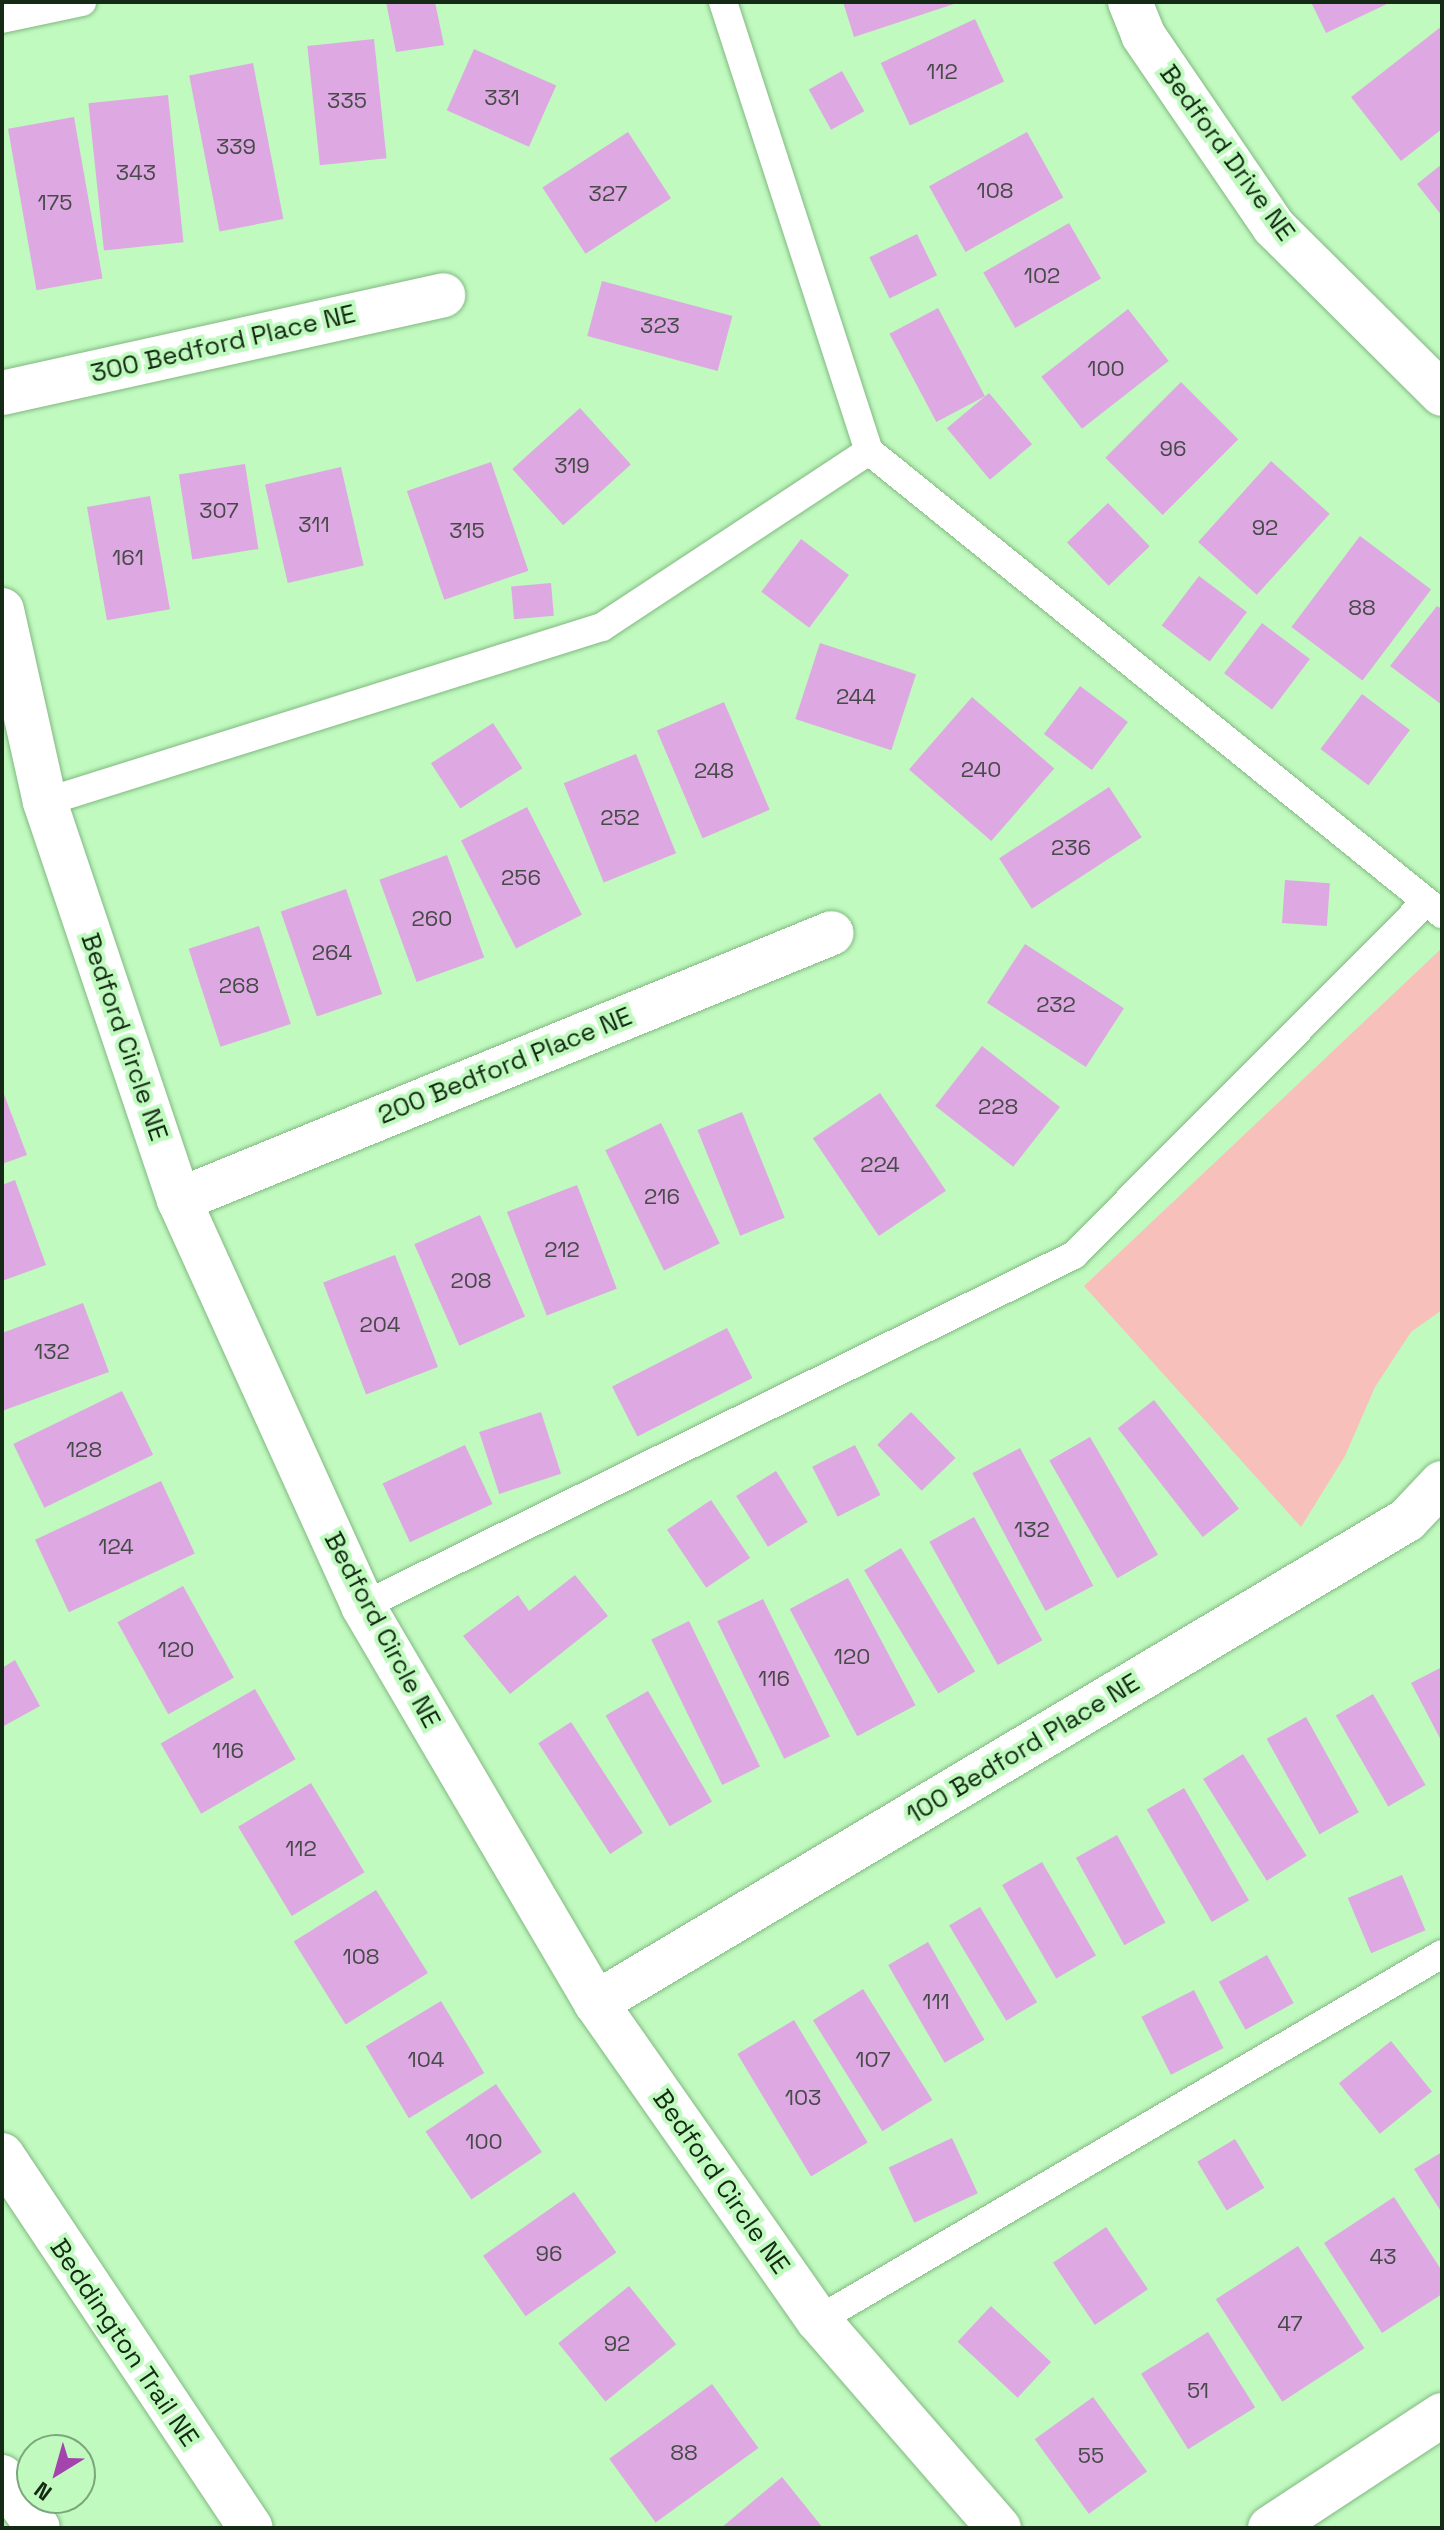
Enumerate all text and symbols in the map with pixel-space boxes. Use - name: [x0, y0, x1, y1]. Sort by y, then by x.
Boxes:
- house number: 112: [926, 59, 958, 85]
- street label: Bedford Drive NE: [1153, 59, 1301, 247]
- house number: 331: [484, 85, 520, 111]
- house number: 335: [327, 88, 367, 114]
- house number: 339: [216, 134, 256, 160]
- house number: 343: [116, 160, 156, 186]
- house number: 108: [976, 178, 1014, 204]
- house number: 327: [589, 181, 627, 207]
- house number: 175: [38, 190, 72, 216]
- house number: 102: [1024, 263, 1060, 289]
- street label: 300 Bedford Place NE: [88, 298, 358, 390]
- house number: 323: [640, 313, 680, 339]
- house number: 100: [1087, 356, 1125, 382]
- house number: 96: [1160, 436, 1186, 462]
- house number: 319: [554, 453, 590, 479]
- house number: 307: [199, 498, 239, 524]
- house number: 311: [298, 512, 330, 538]
- house number: 92: [1252, 515, 1278, 541]
- house number: 315: [449, 518, 485, 544]
- house number: 161: [112, 545, 144, 571]
- house number: 88: [1348, 595, 1376, 621]
- house number: 244: [836, 684, 876, 710]
- house number: 240: [961, 757, 1001, 783]
- house number: 248: [694, 758, 734, 784]
- house number: 252: [600, 805, 640, 831]
- house number: 236: [1051, 835, 1091, 861]
- house number: 256: [501, 865, 541, 891]
- house number: 260: [412, 906, 452, 932]
- street label: Bedford Circle NE: [74, 929, 174, 1145]
- house number: 264: [312, 940, 352, 966]
- house number: 268: [219, 973, 259, 999]
- house number: 232: [1036, 992, 1076, 1018]
- street label: 200 Bedford Place NE: [374, 1001, 636, 1131]
- house number: 228: [978, 1094, 1018, 1120]
- house number: 224: [860, 1152, 900, 1178]
- house number: 216: [644, 1184, 680, 1210]
- house number: 212: [544, 1237, 580, 1263]
- house number: 208: [450, 1268, 492, 1294]
- house number: 204: [359, 1312, 401, 1338]
- house number: 132: [34, 1339, 70, 1365]
- house number: 128: [66, 1437, 102, 1463]
- house number: 132: [1014, 1517, 1050, 1543]
- street label: Bedford Circle NE: [317, 1527, 447, 1733]
- house number: 124: [98, 1534, 134, 1560]
- house number: 120: [158, 1637, 194, 1663]
- house number: 120: [834, 1644, 870, 1670]
- house number: 116: [758, 1666, 790, 1692]
- street label: 100 Bedford Place NE: [901, 1667, 1145, 1831]
- house number: 116: [212, 1738, 244, 1764]
- house number: 112: [285, 1836, 317, 1862]
- house number: 108: [342, 1944, 380, 1970]
- house number: 111: [922, 1989, 950, 2015]
- house number: 104: [407, 2047, 445, 2073]
- house number: 107: [855, 2047, 891, 2073]
- street label: Bedford Circle NE: [646, 2084, 796, 2280]
- house number: 103: [785, 2085, 821, 2111]
- house number: 100: [465, 2129, 503, 2155]
- street label: Beddington Trail NE: [43, 2233, 205, 2453]
- house number: 96: [536, 2241, 562, 2267]
- house number: 43: [1369, 2244, 1397, 2270]
- house number: 47: [1277, 2311, 1303, 2337]
- house number: 92: [604, 2331, 630, 2357]
- house number: 51: [1187, 2378, 1209, 2404]
- north arrow: [16, 2434, 96, 2514]
- house number: 88: [670, 2440, 698, 2466]
- house number: 55: [1078, 2443, 1104, 2469]
- text: N: [28, 2476, 57, 2507]

